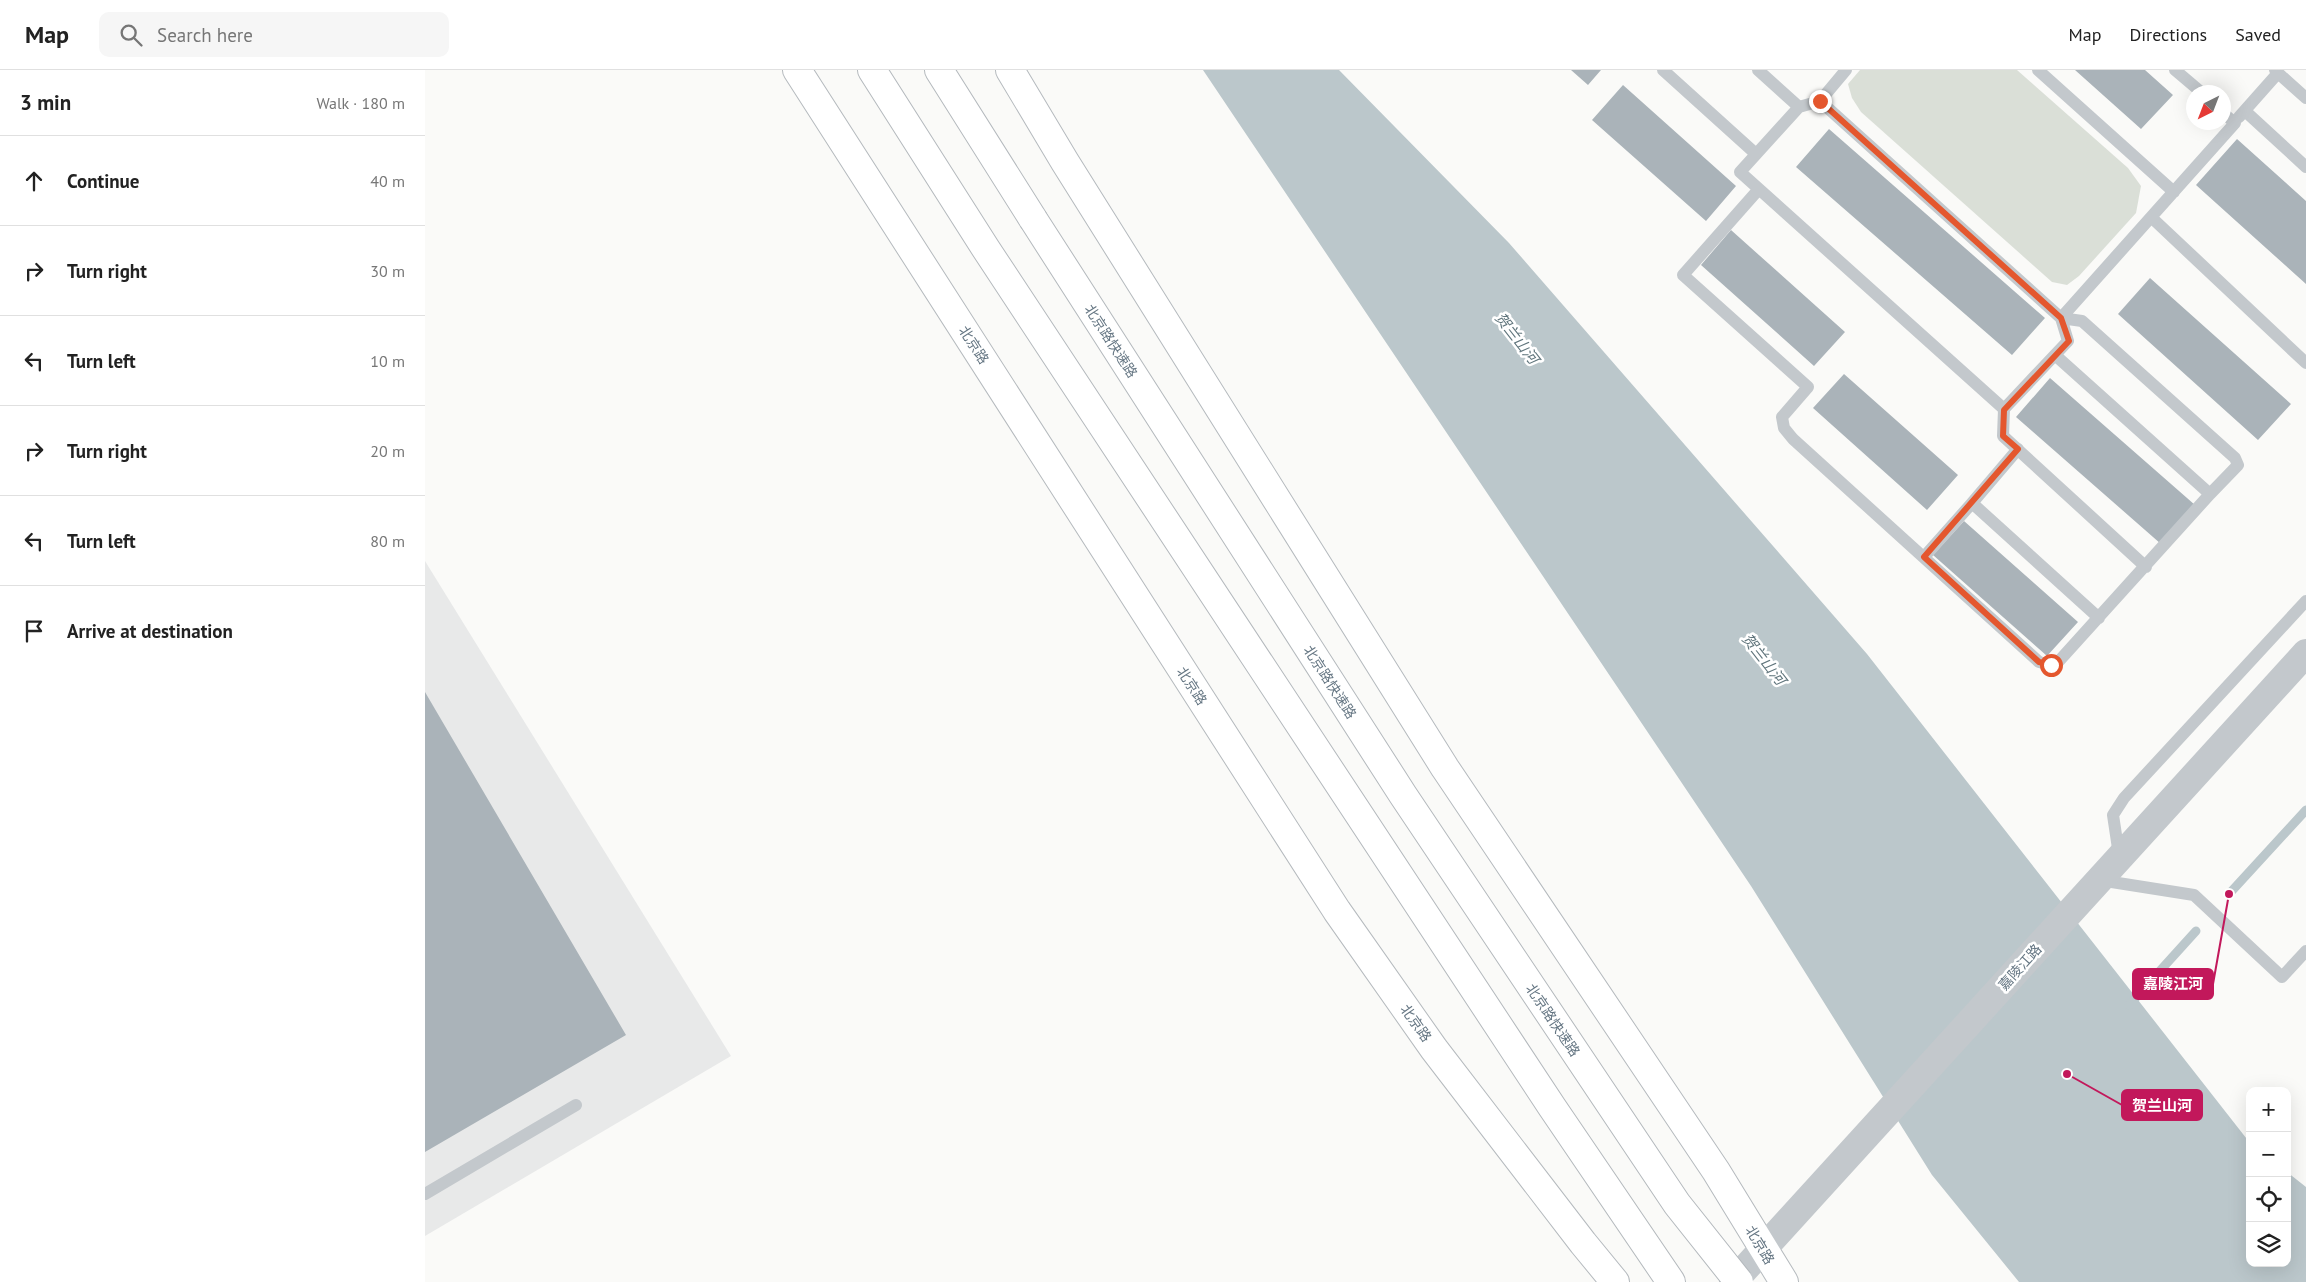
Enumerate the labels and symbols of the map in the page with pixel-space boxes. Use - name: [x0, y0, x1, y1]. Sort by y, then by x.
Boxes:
- north arrow: [2186, 85, 2231, 130]
- route end: [1809, 90, 1832, 113]
- street label: 北京路快速路: [1081, 301, 1141, 381]
- water label: 贺兰山河: [1491, 309, 1545, 370]
- street label: 北京路: [955, 322, 993, 368]
- water label: 贺兰山河: [1738, 630, 1792, 691]
- street label: 北京路快速路: [1300, 642, 1360, 722]
- route start: [2040, 654, 2063, 677]
- street label: 北京路: [1173, 663, 1211, 709]
- street label: 嘉陵江路: [1995, 940, 2045, 994]
- callout: 嘉陵江河: [2133, 969, 2213, 999]
- text: 嘉陵江河: [2143, 974, 2203, 993]
- street label: 北京路快速路: [1522, 980, 1584, 1060]
- street label: 北京路: [1397, 1001, 1435, 1045]
- callout: 贺兰山河: [2122, 1090, 2202, 1120]
- text: 贺兰山河: [2132, 1096, 2192, 1115]
- street label: 北京路: [1741, 1222, 1779, 1268]

